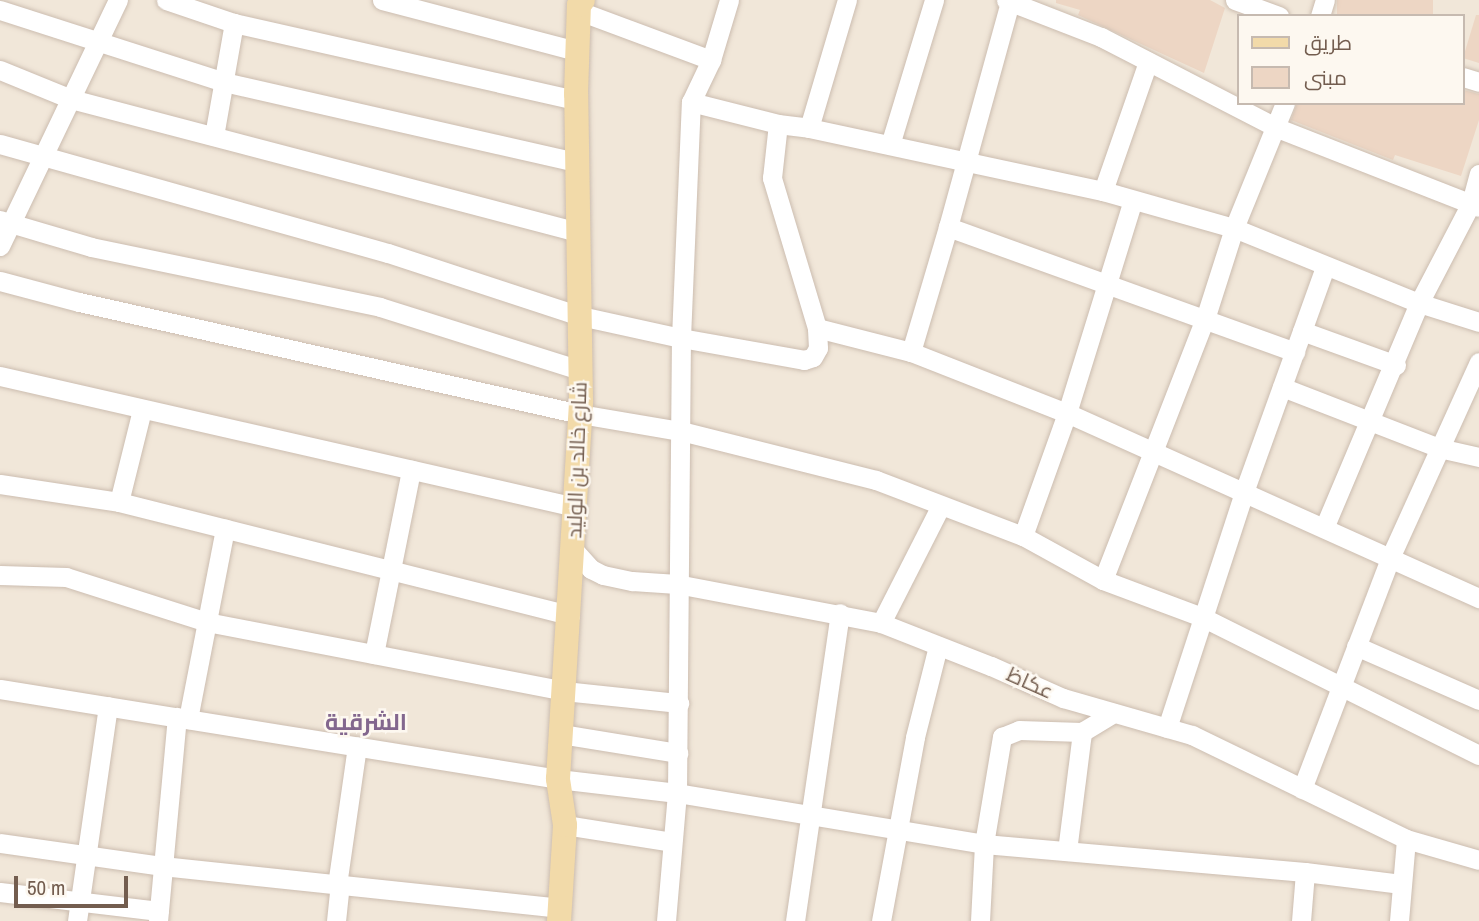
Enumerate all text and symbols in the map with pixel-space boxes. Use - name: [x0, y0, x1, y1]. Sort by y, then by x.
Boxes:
- legend: [1238, 14, 1465, 105]
- text: طريق: [1304, 28, 1352, 57]
- text: مبنى: [1304, 63, 1347, 92]
- street label: شارع خالد بن الوليد: [562, 381, 592, 539]
- street label: عكاظ: [1003, 662, 1057, 704]
- district label: الشرقية: [325, 708, 407, 736]
- scale bar: [18, 862, 131, 906]
- text: 50 m: [27, 873, 65, 902]

